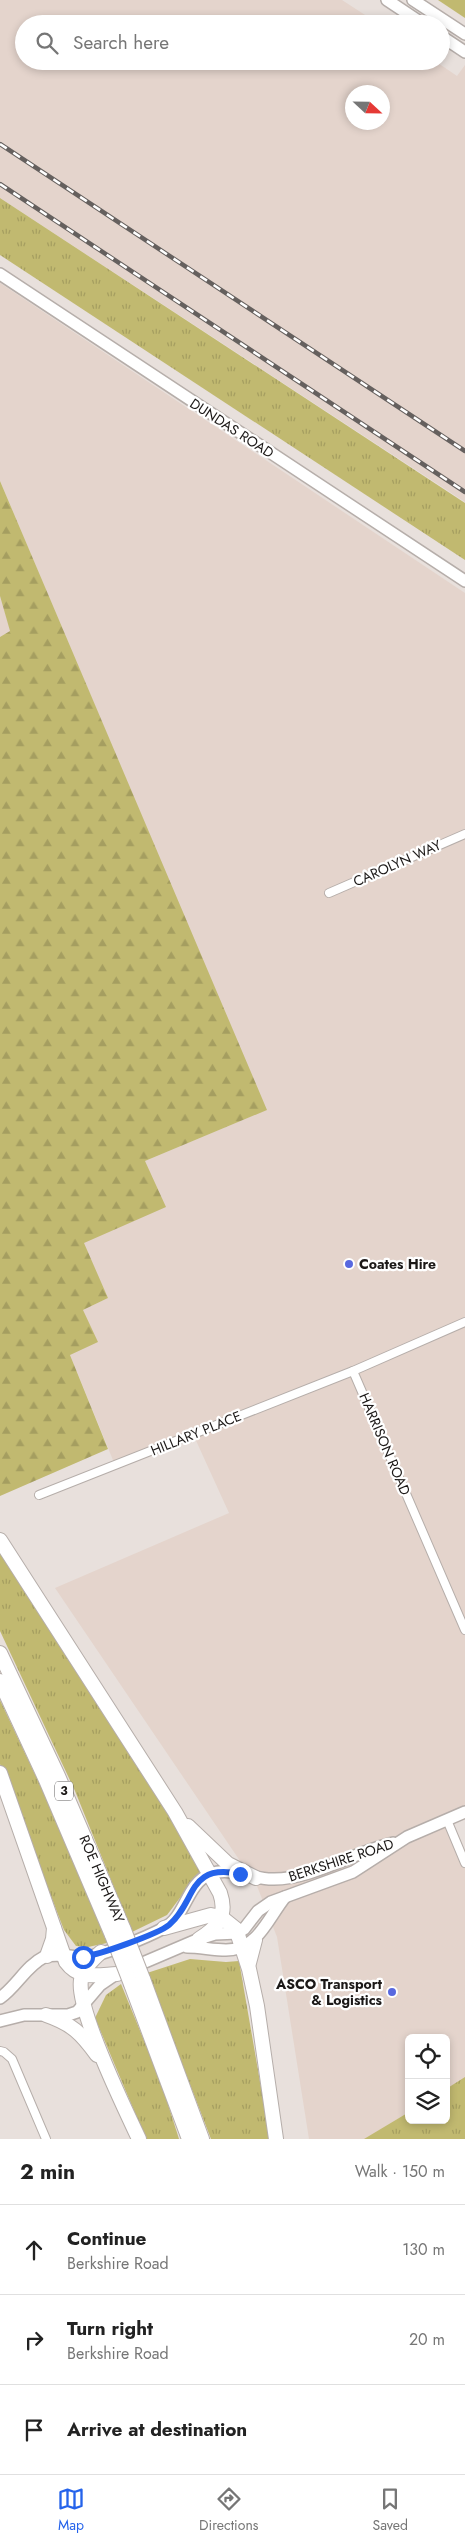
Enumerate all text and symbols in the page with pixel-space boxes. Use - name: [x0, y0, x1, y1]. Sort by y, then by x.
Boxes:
- search box: [15, 15, 450, 70]
- icon: search: [33, 29, 61, 57]
- text: Search here: [73, 29, 169, 56]
- north arrow: [345, 85, 390, 130]
- street label: DUNDAS ROAD: [186, 393, 278, 463]
- street label: CAROLYN WAY: [350, 835, 444, 891]
- place label: Coates Hire: [359, 1254, 436, 1274]
- marker: Coates Hire: [343, 1258, 355, 1270]
- street label: HARRISON ROAD: [354, 1390, 416, 1498]
- street label: HILLARY PLACE: [148, 1406, 244, 1460]
- road number: 3: [55, 1782, 73, 1800]
- street label: ROE HIGHWAY: [74, 1832, 130, 1926]
- street label: BERKSHIRE ROAD: [286, 1834, 396, 1886]
- route end: [229, 1863, 252, 1886]
- route start: [72, 1946, 95, 1969]
- place label: ASCO Transport & Logistics: [275, 1974, 383, 2010]
- marker: ASCO Transport & Logistics: [386, 1986, 398, 1998]
- map controls: [405, 2034, 450, 2124]
- button: locate: [405, 2034, 450, 2079]
- button: layers: [405, 2079, 450, 2124]
- text: 2 min: [20, 2157, 75, 2187]
- text: Walk · 150 m: [355, 2160, 445, 2183]
- text: Continue: [67, 2225, 146, 2252]
- icon: ahead: [20, 2236, 48, 2264]
- text: 130 m: [402, 2238, 445, 2261]
- text: Berkshire Road: [67, 2252, 169, 2275]
- text: Turn right: [67, 2315, 153, 2342]
- icon: right: [20, 2326, 48, 2354]
- text: 20 m: [409, 2328, 445, 2351]
- text: Berkshire Road: [67, 2342, 169, 2365]
- icon: arrive: [20, 2416, 48, 2444]
- text: Arrive at destination: [67, 2416, 247, 2443]
- tab: Map: [57, 2485, 85, 2535]
- tab: Directions: [199, 2485, 258, 2535]
- tab: Saved: [372, 2485, 408, 2535]

